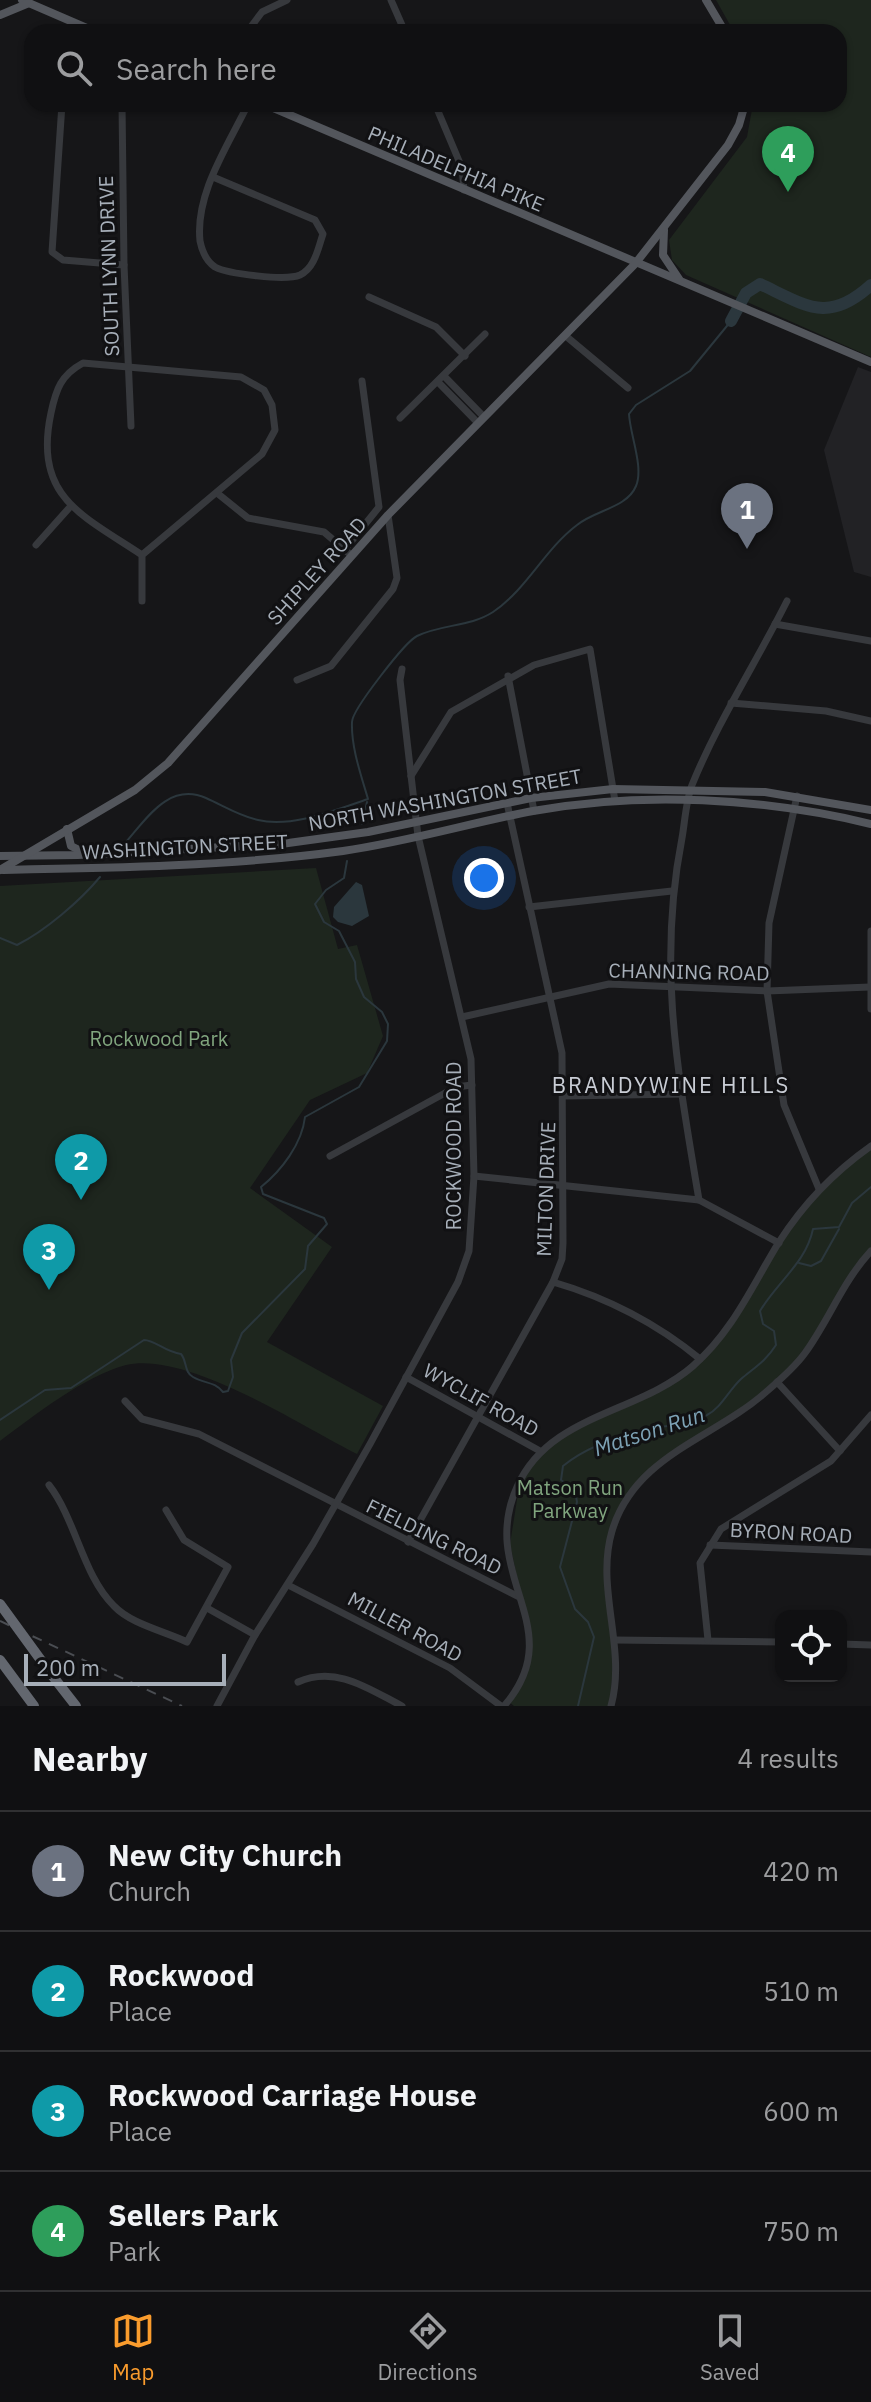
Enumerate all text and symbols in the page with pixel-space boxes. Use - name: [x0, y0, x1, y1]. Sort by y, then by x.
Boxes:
- search box: [24, 24, 847, 112]
- icon: search: [52, 46, 96, 90]
- text: Search here: [116, 49, 277, 88]
- street label: PHILADELPHIA PIKE: [364, 119, 548, 218]
- pin: 4: [762, 126, 814, 192]
- street label: SOUTH LYNN DRIVE: [92, 175, 125, 357]
- pin: 1: [721, 483, 773, 549]
- street label: SHIPLEY ROAD: [261, 511, 372, 630]
- street label: NORTH WASHINGTON STREET: [306, 762, 584, 837]
- street label: WASHINGTON STREET: [81, 828, 289, 865]
- your location: [464, 858, 504, 898]
- street label: CHANNING ROAD: [608, 957, 770, 986]
- park label: Rockwood Park: [90, 1025, 229, 1052]
- street label: ROCKWOOD ROAD: [440, 1062, 467, 1230]
- district label: BRANDYWINE HILLS: [552, 1070, 790, 1099]
- street label: MILTON DRIVE: [530, 1121, 561, 1257]
- pin: 2: [55, 1134, 107, 1200]
- pin: 3: [23, 1224, 75, 1290]
- street label: WYCLIF ROAD: [419, 1357, 544, 1442]
- water label: Matson Run: [590, 1399, 708, 1462]
- park label: Matson Run Parkway: [517, 1474, 623, 1524]
- street label: FIELDING ROAD: [362, 1492, 507, 1581]
- street label: BYRON ROAD: [729, 1516, 853, 1549]
- street label: MILLER ROAD: [343, 1585, 467, 1668]
- map controls: [775, 1610, 847, 1682]
- button: locate: [775, 1610, 847, 1682]
- scale bar: [24, 1650, 226, 1686]
- text: 200 m: [36, 1653, 100, 1682]
- text: Nearby: [32, 1736, 147, 1780]
- text: 4 results: [737, 1741, 839, 1775]
- text: New City Church: [108, 1835, 342, 1874]
- text: 1: [50, 1854, 66, 1888]
- text: 420 m: [763, 1854, 839, 1888]
- text: Church: [108, 1874, 191, 1908]
- text: Rockwood: [108, 1955, 254, 1994]
- text: 2: [50, 1974, 66, 2008]
- text: 510 m: [763, 1974, 839, 2008]
- text: Place: [108, 1994, 172, 2028]
- text: Rockwood Carriage House: [108, 2075, 477, 2114]
- text: 3: [50, 2094, 66, 2128]
- text: 600 m: [763, 2094, 839, 2128]
- text: Place: [108, 2114, 172, 2148]
- text: Sellers Park: [108, 2195, 278, 2234]
- text: 4: [50, 2214, 66, 2248]
- text: 750 m: [763, 2214, 839, 2248]
- text: Park: [108, 2234, 161, 2268]
- tab: Map: [111, 2309, 155, 2386]
- tab: Directions: [378, 2309, 478, 2386]
- tab: Saved: [700, 2309, 760, 2386]

